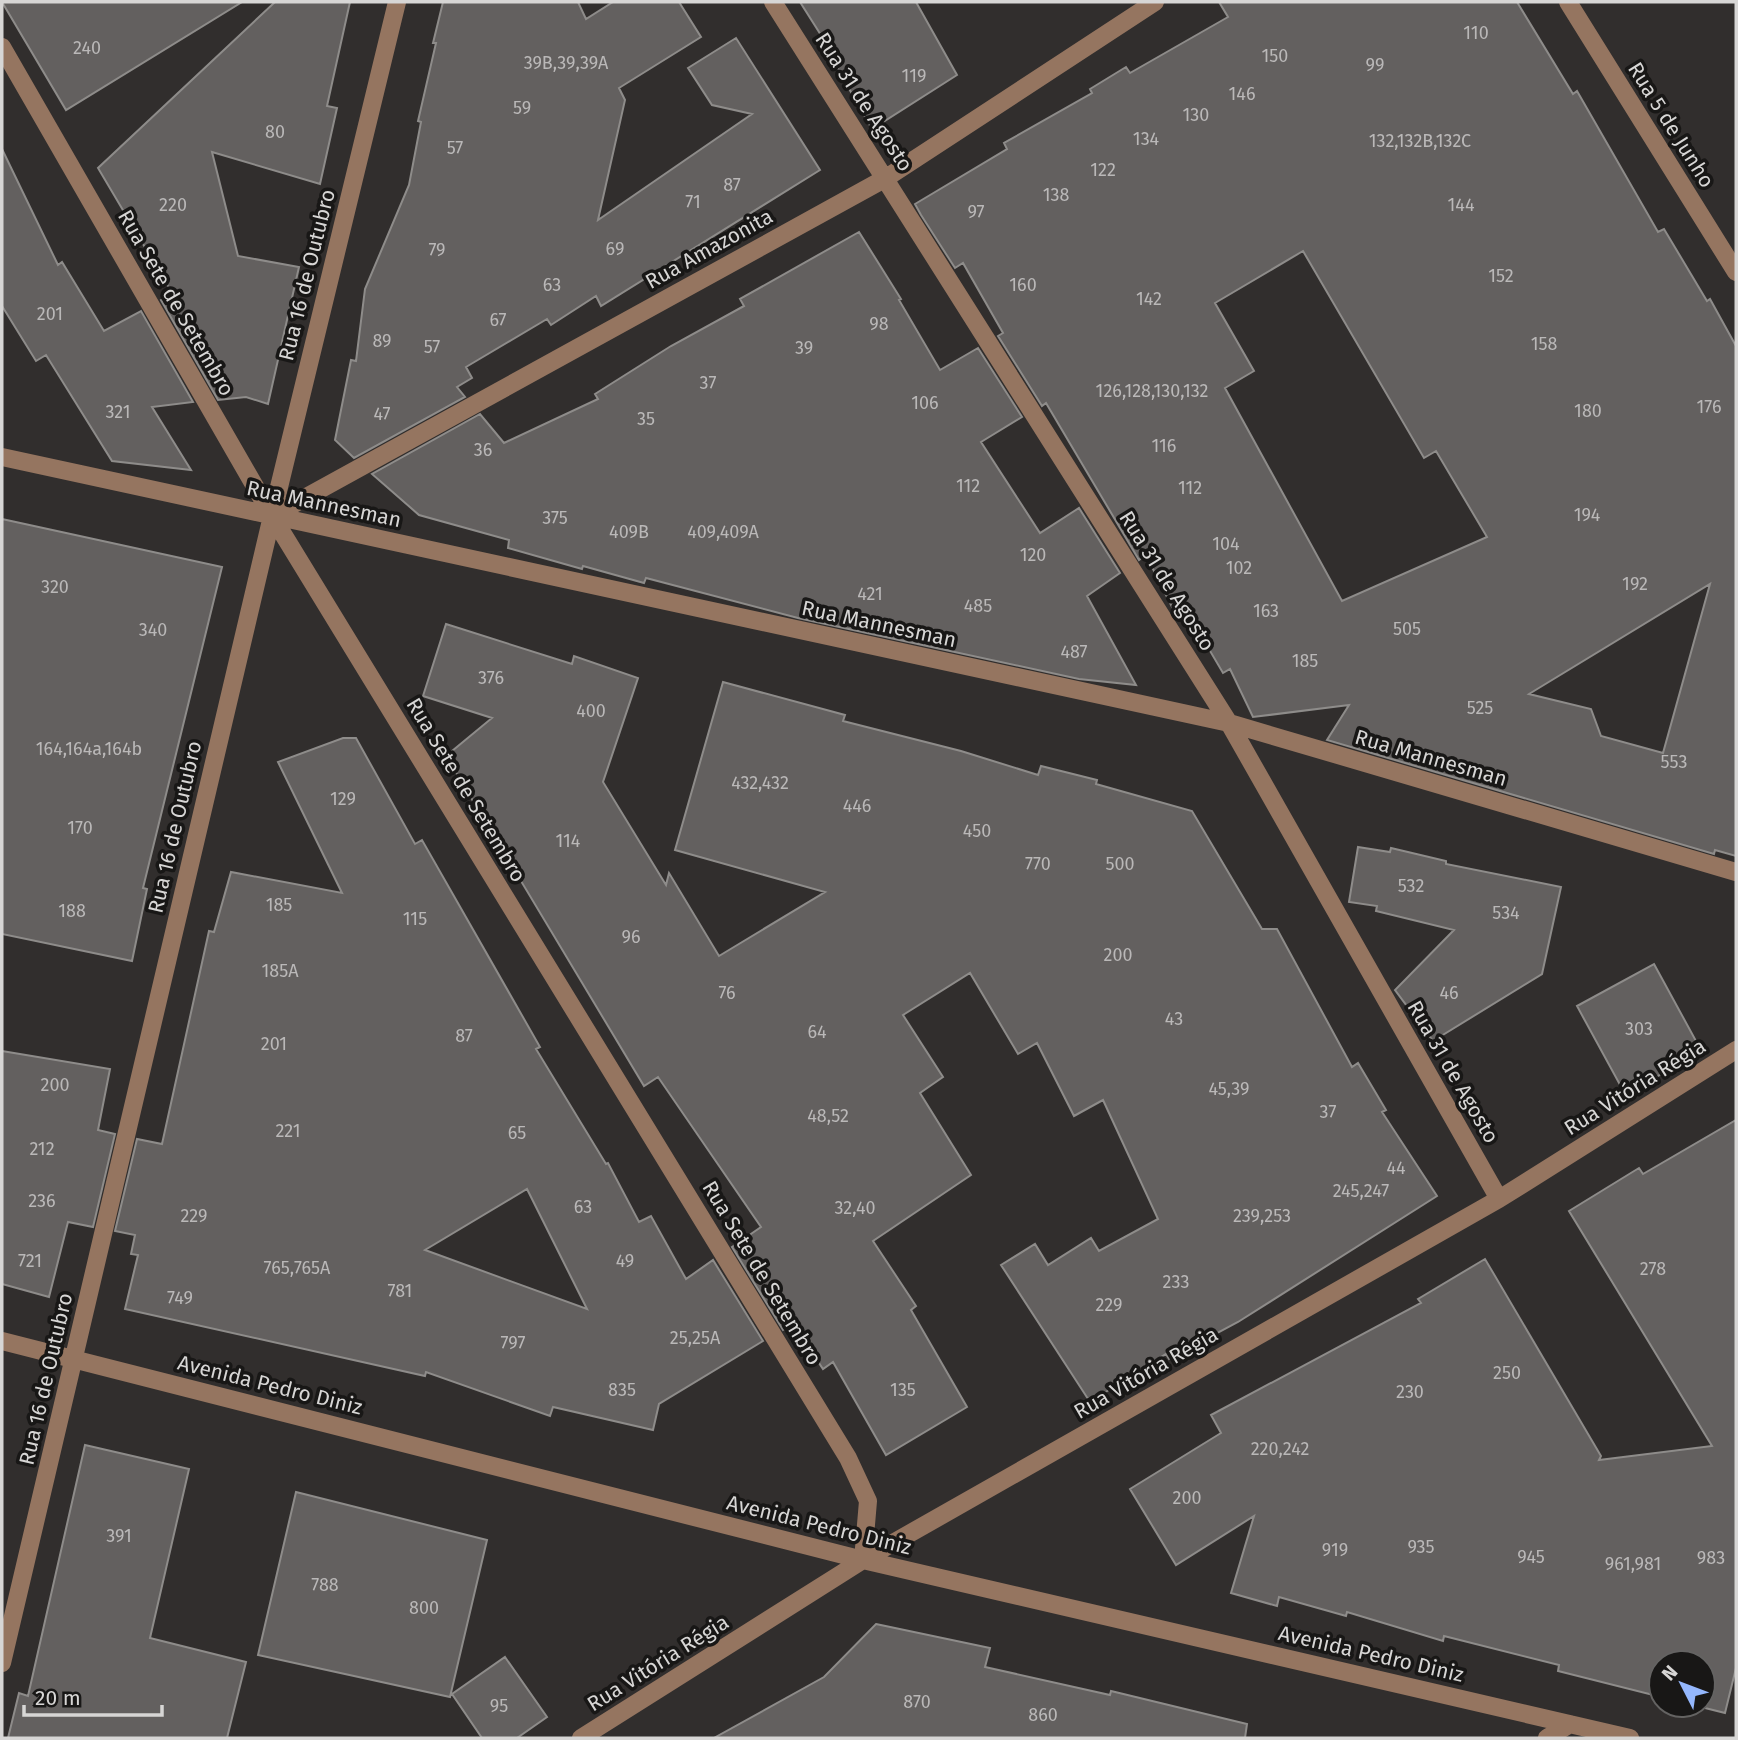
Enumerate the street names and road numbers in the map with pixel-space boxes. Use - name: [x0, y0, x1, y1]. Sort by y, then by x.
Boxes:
- street label: Rua 31 de Agosto: [809, 28, 919, 176]
- street label: Rua 5 de Junho: [1622, 57, 1720, 193]
- street label: Rua 16 de Outubro: [273, 186, 341, 364]
- street label: Rua Amazonita: [641, 203, 777, 295]
- street label: Rua Sete de Setembro: [112, 205, 240, 401]
- street label: Rua Mannesman: [244, 475, 404, 533]
- street label: Rua 31 de Agosto: [1113, 506, 1221, 656]
- street label: Rua Mannesman: [799, 595, 959, 653]
- street label: Rua Sete de Setembro: [401, 693, 531, 887]
- street label: Rua Mannesman: [1352, 724, 1510, 792]
- street label: Rua 16 de Outubro: [143, 738, 207, 916]
- street label: Rua 31 de Agosto: [1402, 996, 1504, 1148]
- street label: Rua Vitória Régia: [1559, 1033, 1711, 1141]
- street label: Rua Sete de Setembro: [697, 1176, 827, 1370]
- street label: Rua 16 de Outubro: [14, 1290, 78, 1468]
- street label: Rua Vitória Régia: [1069, 1321, 1223, 1425]
- street label: Avenida Pedro Diniz: [175, 1349, 365, 1421]
- street label: Avenida Pedro Diniz: [724, 1489, 914, 1561]
- street label: Rua Vitória Régia: [582, 1609, 734, 1717]
- street label: Avenida Pedro Diniz: [1276, 1620, 1466, 1688]

